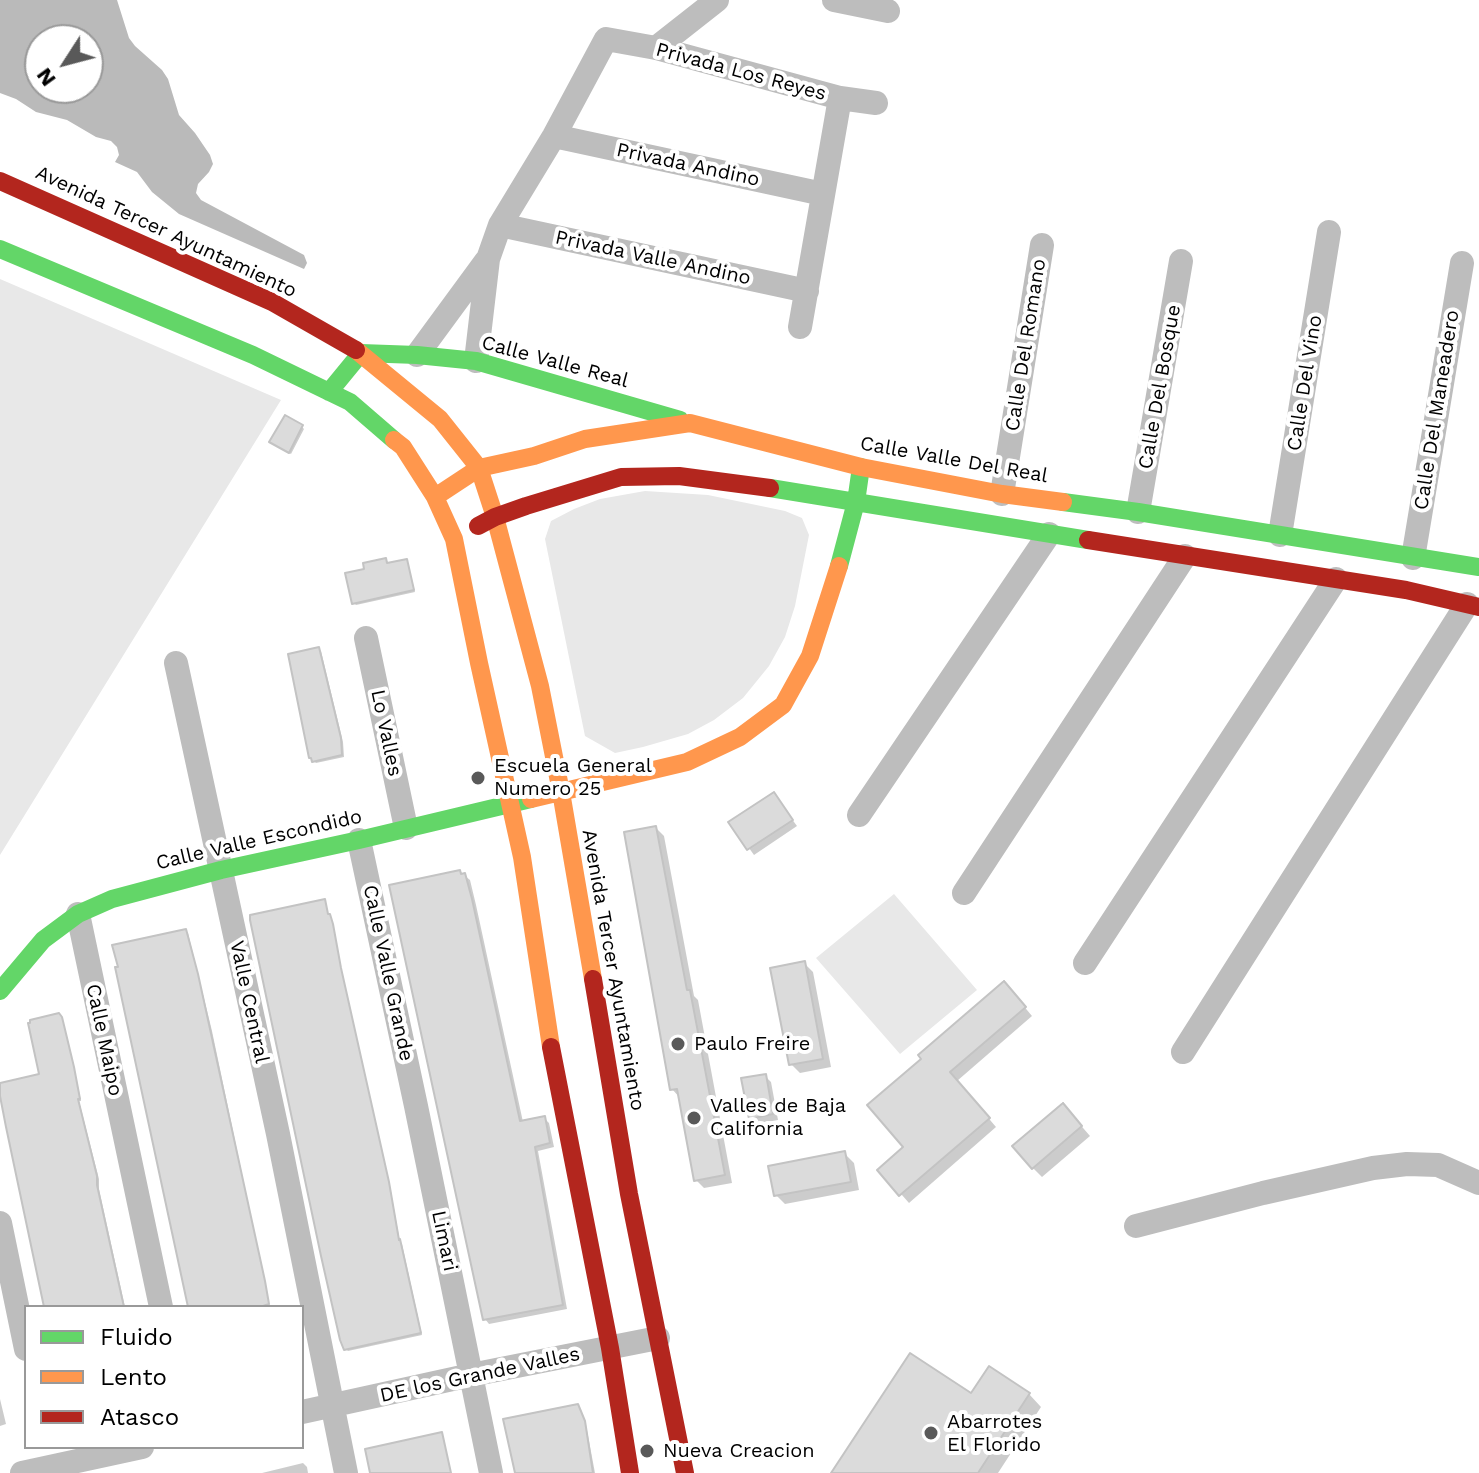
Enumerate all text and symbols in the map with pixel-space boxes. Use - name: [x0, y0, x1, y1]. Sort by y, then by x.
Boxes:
- north arrow: [24, 24, 104, 104]
- street label: Privada Los Reyes: [653, 38, 829, 106]
- text: N: [31, 63, 61, 91]
- street label: Privada Andino: [614, 138, 762, 192]
- street label: Avenida Tercer Ayuntamiento: [32, 161, 300, 303]
- street label: Privada Valle Andino: [553, 226, 753, 290]
- street label: Calle Del Romano: [1001, 257, 1051, 433]
- street label: Calle Del Bosque: [1134, 303, 1186, 471]
- street label: Calle Del Maneadero: [1409, 308, 1465, 512]
- street label: Calle Del Vino: [1282, 313, 1328, 453]
- street label: Calle Valle Real: [479, 331, 631, 393]
- street label: Calle Valle Del Real: [858, 432, 1050, 488]
- street label: Lo Valles: [365, 688, 407, 778]
- place label: Escuela General Numero 25: [494, 754, 652, 801]
- marker: Escuela General Numero 25: [469, 769, 487, 787]
- street label: Calle Valle Escondido: [154, 805, 364, 875]
- street label: Avenida Tercer Ayuntamiento: [576, 827, 650, 1113]
- street label: Calle Valle Grande: [358, 883, 418, 1063]
- street label: Valle Central: [224, 938, 274, 1066]
- street label: Calle Maipo: [80, 982, 128, 1098]
- place label: Paulo Freire: [694, 1032, 810, 1056]
- marker: Paulo Freire: [669, 1035, 687, 1053]
- place label: Valles de Baja California: [710, 1094, 846, 1141]
- marker: Valles de Baja California: [685, 1109, 703, 1127]
- street label: Limari: [426, 1209, 462, 1273]
- legend: [24, 1305, 304, 1449]
- text: Fluido: [100, 1323, 173, 1351]
- street label: DE los Grande Valles: [378, 1342, 582, 1408]
- text: Lento: [100, 1363, 167, 1391]
- text: Atasco: [100, 1403, 179, 1431]
- place label: Abarrotes El Florido: [947, 1410, 1042, 1457]
- marker: Abarrotes El Florido: [922, 1424, 940, 1442]
- place label: Nueva Creacion: [663, 1439, 815, 1463]
- marker: Nueva Creacion: [638, 1442, 656, 1460]

